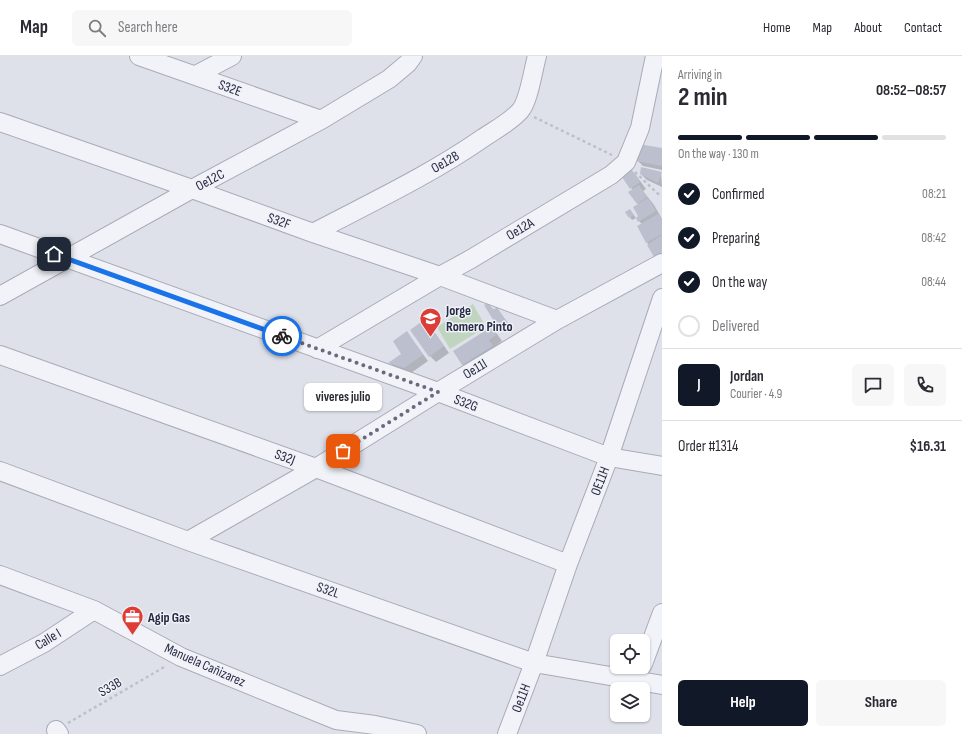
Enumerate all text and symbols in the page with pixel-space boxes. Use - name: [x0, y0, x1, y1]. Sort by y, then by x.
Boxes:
- search box: [72, 10, 352, 46]
- text: Map: [20, 16, 48, 39]
- icon: search: [86, 17, 108, 39]
- text: Search here: [118, 18, 178, 37]
- text: Home: [763, 19, 791, 36]
- text: Map: [813, 19, 832, 36]
- text: About: [854, 19, 882, 36]
- text: Contact: [904, 19, 942, 36]
- text: Arriving in: [678, 67, 722, 83]
- street label: S32E: [216, 76, 244, 100]
- text: 08:52–08:57: [876, 81, 946, 100]
- text: 2 min: [678, 82, 728, 113]
- text: On the way · 130 m: [678, 146, 759, 162]
- street label: Oe12B: [428, 147, 462, 177]
- street label: Oe12C: [193, 165, 227, 195]
- icon: check: [678, 183, 700, 205]
- text: Confirmed: [712, 185, 765, 204]
- text: 08:21: [922, 186, 946, 202]
- street label: S32F: [265, 209, 293, 233]
- street label: Oe12A: [503, 214, 538, 244]
- icon: check: [678, 227, 700, 249]
- text: Preparing: [712, 229, 760, 248]
- text: 08:42: [921, 230, 946, 246]
- pin: [37, 237, 71, 271]
- icon: home: [43, 243, 65, 265]
- icon: check: [678, 271, 700, 293]
- text: On the way: [712, 273, 767, 292]
- text: 08:44: [921, 274, 946, 290]
- place label: Jorge Romero Pinto: [445, 302, 513, 335]
- school or university icon: Jorge Romero Pinto: [418, 305, 444, 338]
- courier: [262, 316, 302, 356]
- text: Delivered: [712, 317, 759, 336]
- icon: bike: [271, 325, 293, 347]
- street label: Oe11l: [460, 355, 490, 383]
- button: chat: [852, 364, 894, 406]
- button: phone: [904, 364, 946, 406]
- text: Jordan: [730, 367, 764, 386]
- text: J: [697, 375, 701, 394]
- callout: viveres julio: [304, 383, 382, 411]
- text: Courier · 4.9: [730, 386, 782, 402]
- text: viveres julio: [316, 389, 370, 405]
- street label: S32G: [451, 391, 481, 415]
- pin: [326, 434, 360, 468]
- text: Order #1314: [678, 437, 738, 456]
- text: $16.31: [910, 437, 946, 456]
- icon: bag: [332, 440, 354, 462]
- street label: S32J: [272, 445, 298, 469]
- street label: OE11H: [587, 464, 613, 498]
- street label: S32L: [314, 578, 342, 602]
- office icon: Agip Gas: [119, 604, 145, 637]
- place label: Agip Gas: [147, 609, 190, 626]
- street label: Calle I: [32, 625, 64, 653]
- map controls: [610, 634, 650, 722]
- button: locate: [610, 634, 650, 674]
- street label: Manuela Cañizarez: [162, 640, 248, 690]
- street label: S33B: [95, 674, 125, 700]
- button: Help: [678, 680, 808, 726]
- button: Share: [816, 680, 946, 726]
- street label: Oe11H: [508, 681, 534, 715]
- button: layers: [610, 682, 650, 722]

